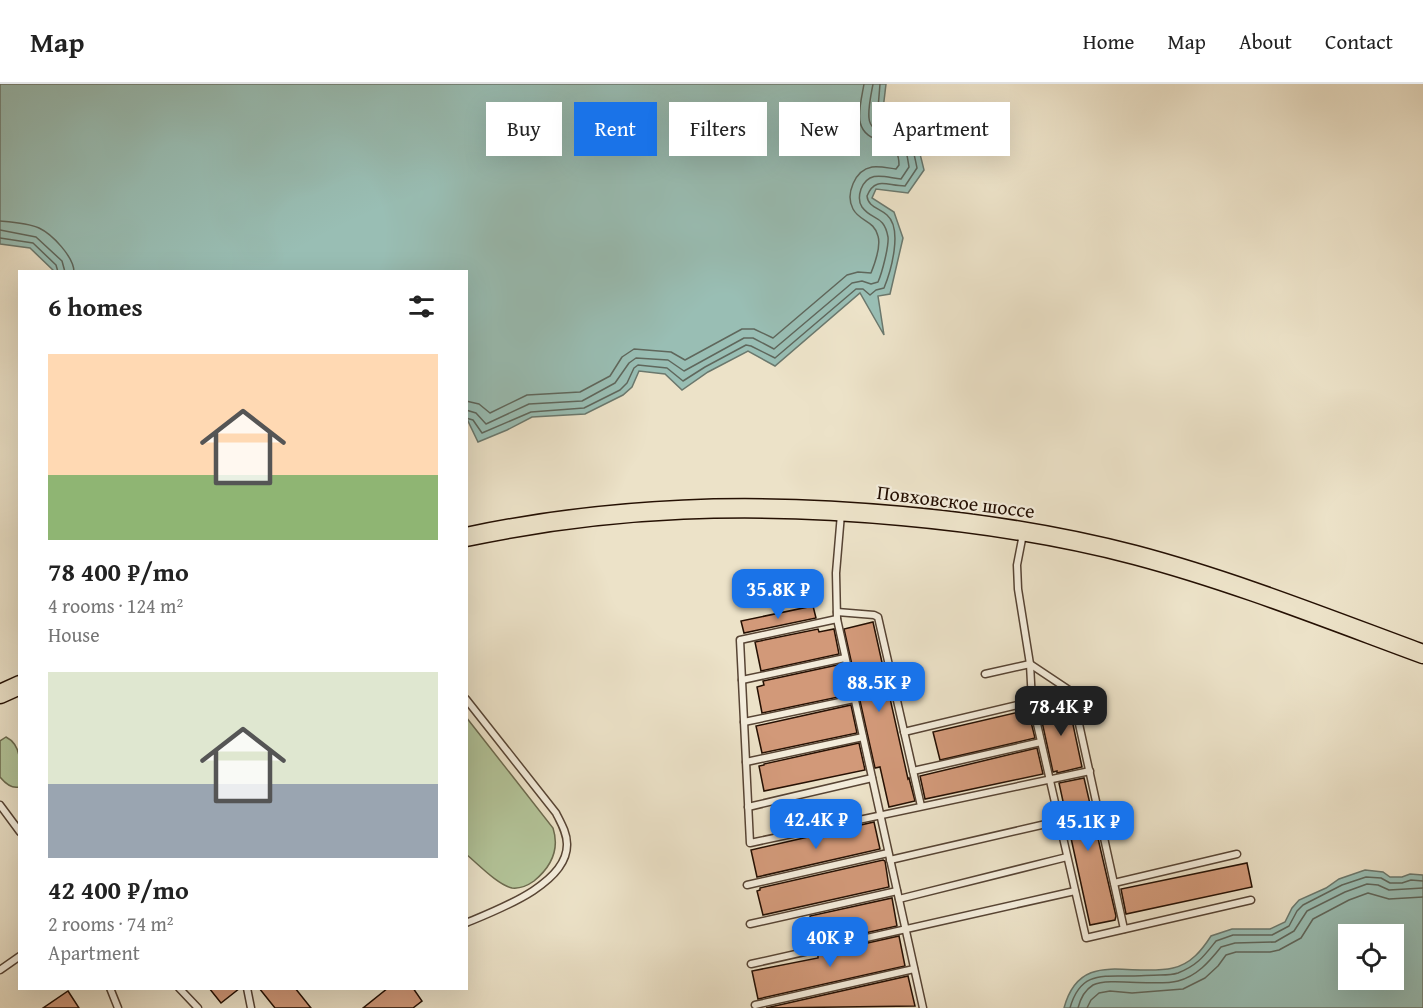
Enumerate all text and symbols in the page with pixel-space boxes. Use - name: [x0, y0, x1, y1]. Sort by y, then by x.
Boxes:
- text: Map: [30, 21, 84, 62]
- text: Home: [1083, 26, 1134, 57]
- text: Map: [1167, 26, 1206, 57]
- text: About: [1239, 26, 1292, 57]
- text: Contact: [1325, 26, 1393, 57]
- chip: Buy: [486, 102, 562, 156]
- chip: Rent: [574, 102, 657, 156]
- chip: Filters: [669, 102, 767, 156]
- chip: New: [779, 102, 860, 156]
- chip: Apartment: [872, 102, 1010, 156]
- text: 6 homes: [48, 287, 143, 326]
- icon: filters: [405, 290, 438, 323]
- icon: home: [189, 393, 297, 501]
- street label: Повховское шоссе: [875, 477, 1037, 525]
- text: 78 400 ₽/mo: [48, 552, 189, 591]
- pin: 35.8K ₽: [723, 569, 833, 620]
- text: 35.8K ₽: [746, 574, 810, 603]
- text: 4 rooms · 124 m²: [48, 591, 183, 620]
- text: House: [48, 620, 100, 649]
- pin: 88.5K ₽: [824, 662, 934, 713]
- text: 88.5K ₽: [847, 667, 911, 696]
- pin: 78.4K ₽: [1006, 686, 1116, 737]
- text: 78.4K ₽: [1029, 691, 1093, 720]
- icon: home: [189, 711, 297, 819]
- pin: 42.4K ₽: [761, 799, 871, 850]
- pin: 45.1K ₽: [1033, 801, 1143, 852]
- text: 42.4K ₽: [784, 804, 848, 833]
- text: 45.1K ₽: [1056, 806, 1120, 835]
- text: 42 400 ₽/mo: [48, 870, 189, 909]
- text: 2 rooms · 74 m²: [48, 909, 174, 938]
- pin: 40K ₽: [788, 917, 872, 968]
- text: 40K ₽: [806, 922, 854, 951]
- map controls: [1338, 924, 1404, 990]
- button: locate: [1338, 924, 1404, 990]
- text: Apartment: [48, 938, 140, 967]

